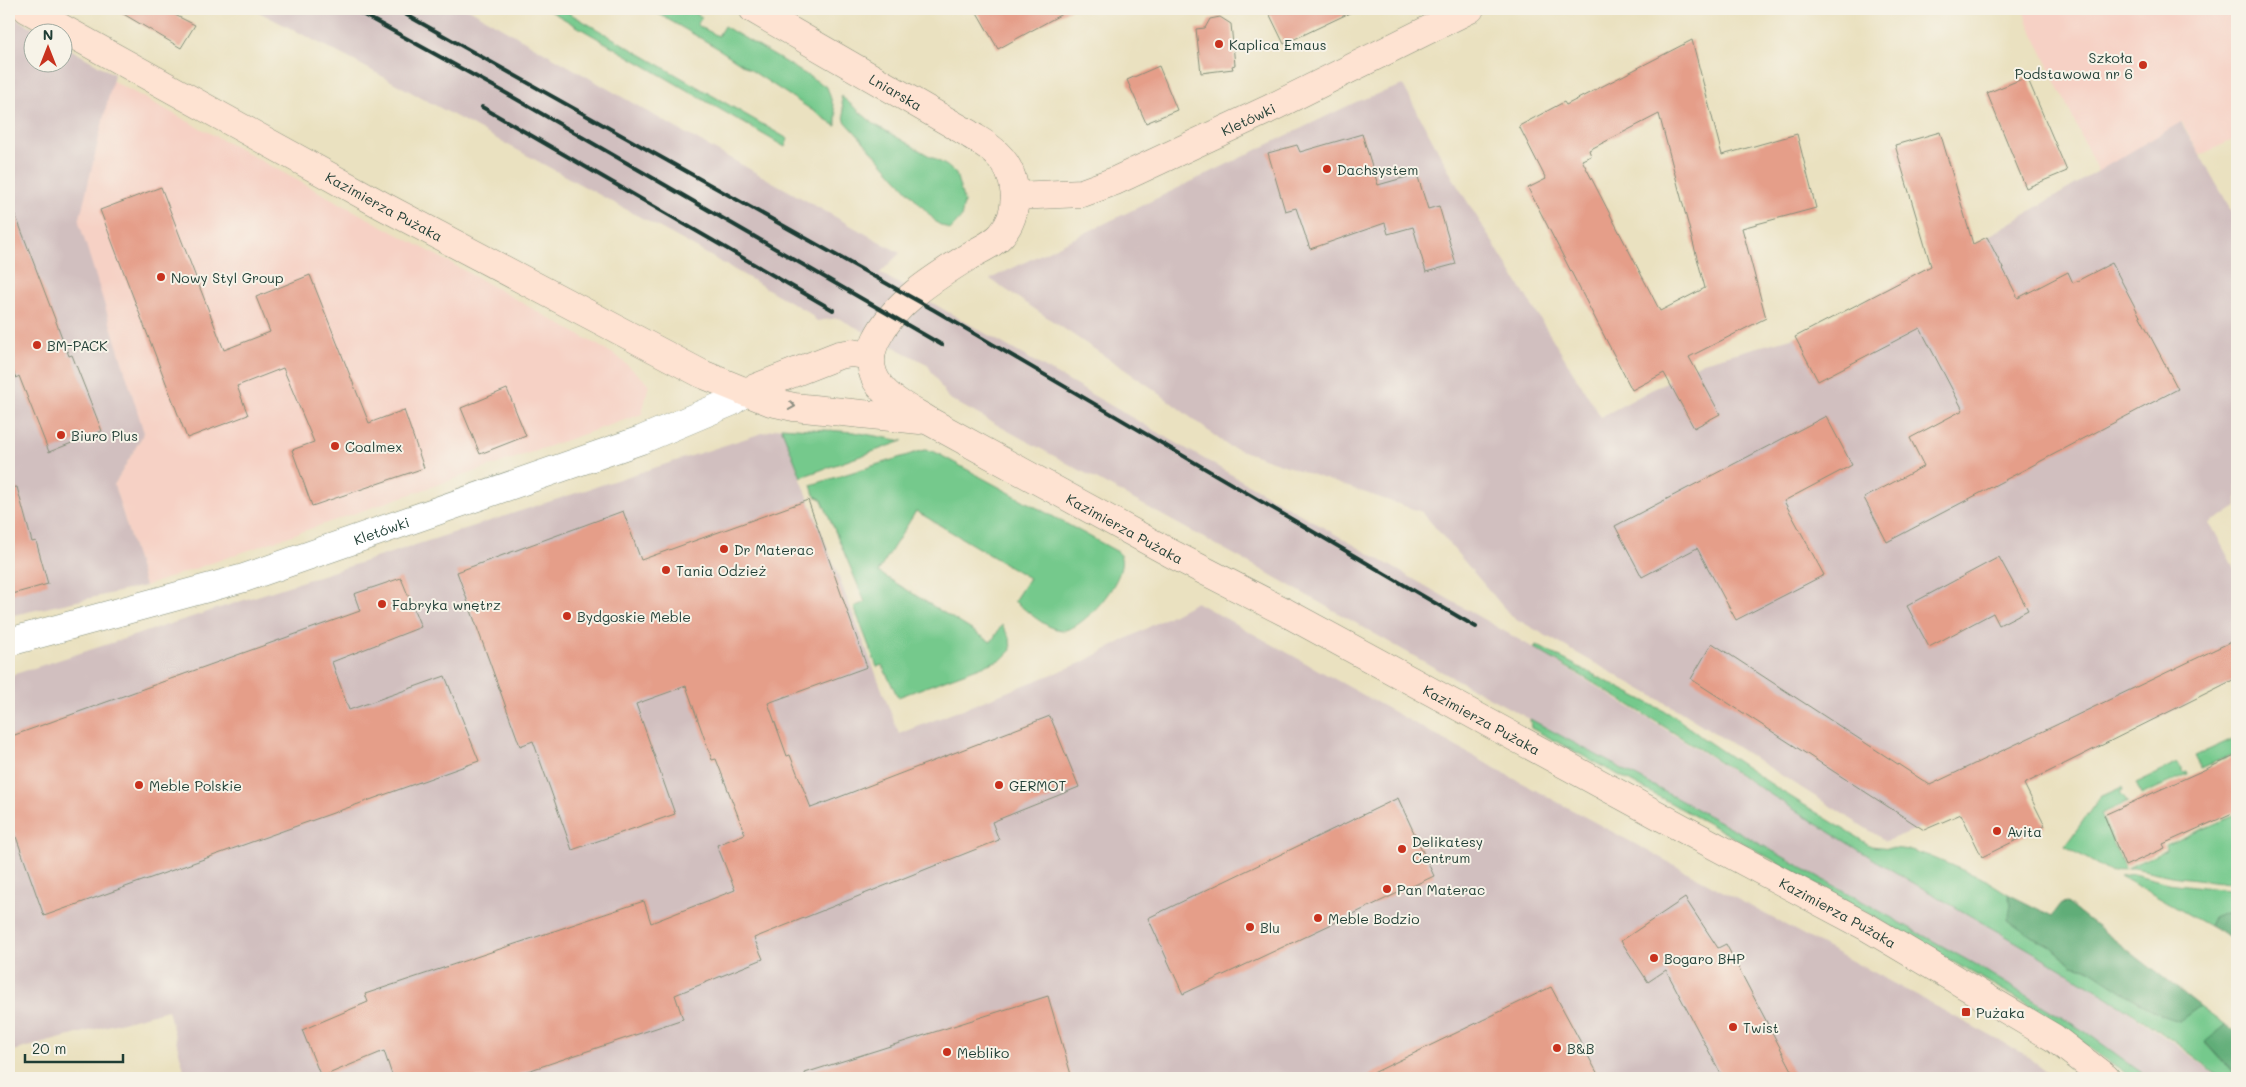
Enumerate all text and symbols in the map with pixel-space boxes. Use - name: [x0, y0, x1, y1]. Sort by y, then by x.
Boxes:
- north arrow: [22, 22, 72, 72]
- text: N: [43, 25, 53, 44]
- place label: Kaplica Emaus: [1229, 35, 1326, 54]
- marker: Kaplica Emaus: [1213, 38, 1225, 50]
- place label: Szkoła Podstawowa nr 6: [2015, 48, 2133, 83]
- marker: Szkoła Podstawowa nr 6: [2137, 59, 2149, 71]
- street label: Lniarska: [866, 69, 926, 114]
- street label: Kletówki: [1218, 98, 1278, 140]
- place label: Dachsystem: [1337, 160, 1418, 179]
- marker: Dachsystem: [1321, 163, 1333, 175]
- street label: Kazimierza Pużaka: [322, 167, 446, 245]
- place label: Nowy Styl Group: [171, 268, 284, 287]
- marker: Nowy Styl Group: [155, 271, 167, 283]
- place label: BM-PACK: [47, 336, 108, 355]
- marker: BM-PACK: [31, 339, 43, 351]
- one-way arrow: [787, 400, 796, 410]
- place label: Biuro Plus: [71, 426, 138, 445]
- marker: Biuro Plus: [55, 429, 67, 441]
- place label: Coalmex: [345, 437, 402, 456]
- marker: Coalmex: [329, 440, 341, 452]
- street label: Kazimierza Pużaka: [1063, 489, 1187, 568]
- street label: Kletówki: [351, 512, 412, 549]
- place label: Dr Materac: [734, 540, 814, 559]
- marker: Dr Materac: [718, 543, 730, 555]
- place label: Tania Odzież: [676, 561, 766, 580]
- marker: Tania Odzież: [660, 564, 672, 576]
- place label: Fabryka wnętrz: [392, 595, 501, 614]
- marker: Fabryka wnętrz: [376, 598, 388, 610]
- place label: Bydgoskie Meble: [577, 607, 691, 626]
- marker: Bydgoskie Meble: [561, 610, 573, 622]
- street label: Kazimierza Pużaka: [1420, 680, 1544, 759]
- place label: Meble Polskie: [149, 776, 242, 795]
- place label: GERMOT: [1009, 776, 1067, 795]
- marker: Meble Polskie: [133, 779, 145, 791]
- marker: GERMOT: [993, 779, 1005, 791]
- place label: Avita: [2007, 822, 2042, 841]
- marker: Avita: [1991, 825, 2003, 837]
- place label: Delikatesy Centrum: [1412, 832, 1483, 867]
- marker: Delikatesy Centrum: [1396, 843, 1408, 855]
- street label: Kazimierza Pużaka: [1776, 873, 1900, 952]
- place label: Pan Materac: [1397, 880, 1485, 899]
- marker: Pan Materac: [1381, 883, 1393, 895]
- place label: Meble Bodzio: [1328, 909, 1420, 928]
- marker: Meble Bodzio: [1312, 912, 1324, 924]
- place label: Blu: [1260, 918, 1280, 937]
- marker: Blu: [1244, 921, 1256, 933]
- place label: Bogaro BHP: [1664, 949, 1745, 968]
- marker: Bogaro BHP: [1648, 952, 1660, 964]
- place label: Pużaka: [1976, 1003, 2025, 1022]
- marker: Pużaka: [1960, 1006, 1972, 1018]
- place label: Twist: [1743, 1018, 1779, 1037]
- marker: Twist: [1727, 1021, 1739, 1033]
- scale bar: [25, 1032, 122, 1064]
- text: 20 m: [32, 1038, 66, 1058]
- place label: B&B: [1567, 1039, 1595, 1058]
- marker: B&B: [1551, 1042, 1563, 1054]
- place label: Mebliko: [957, 1043, 1009, 1062]
- marker: Mebliko: [941, 1046, 953, 1058]

